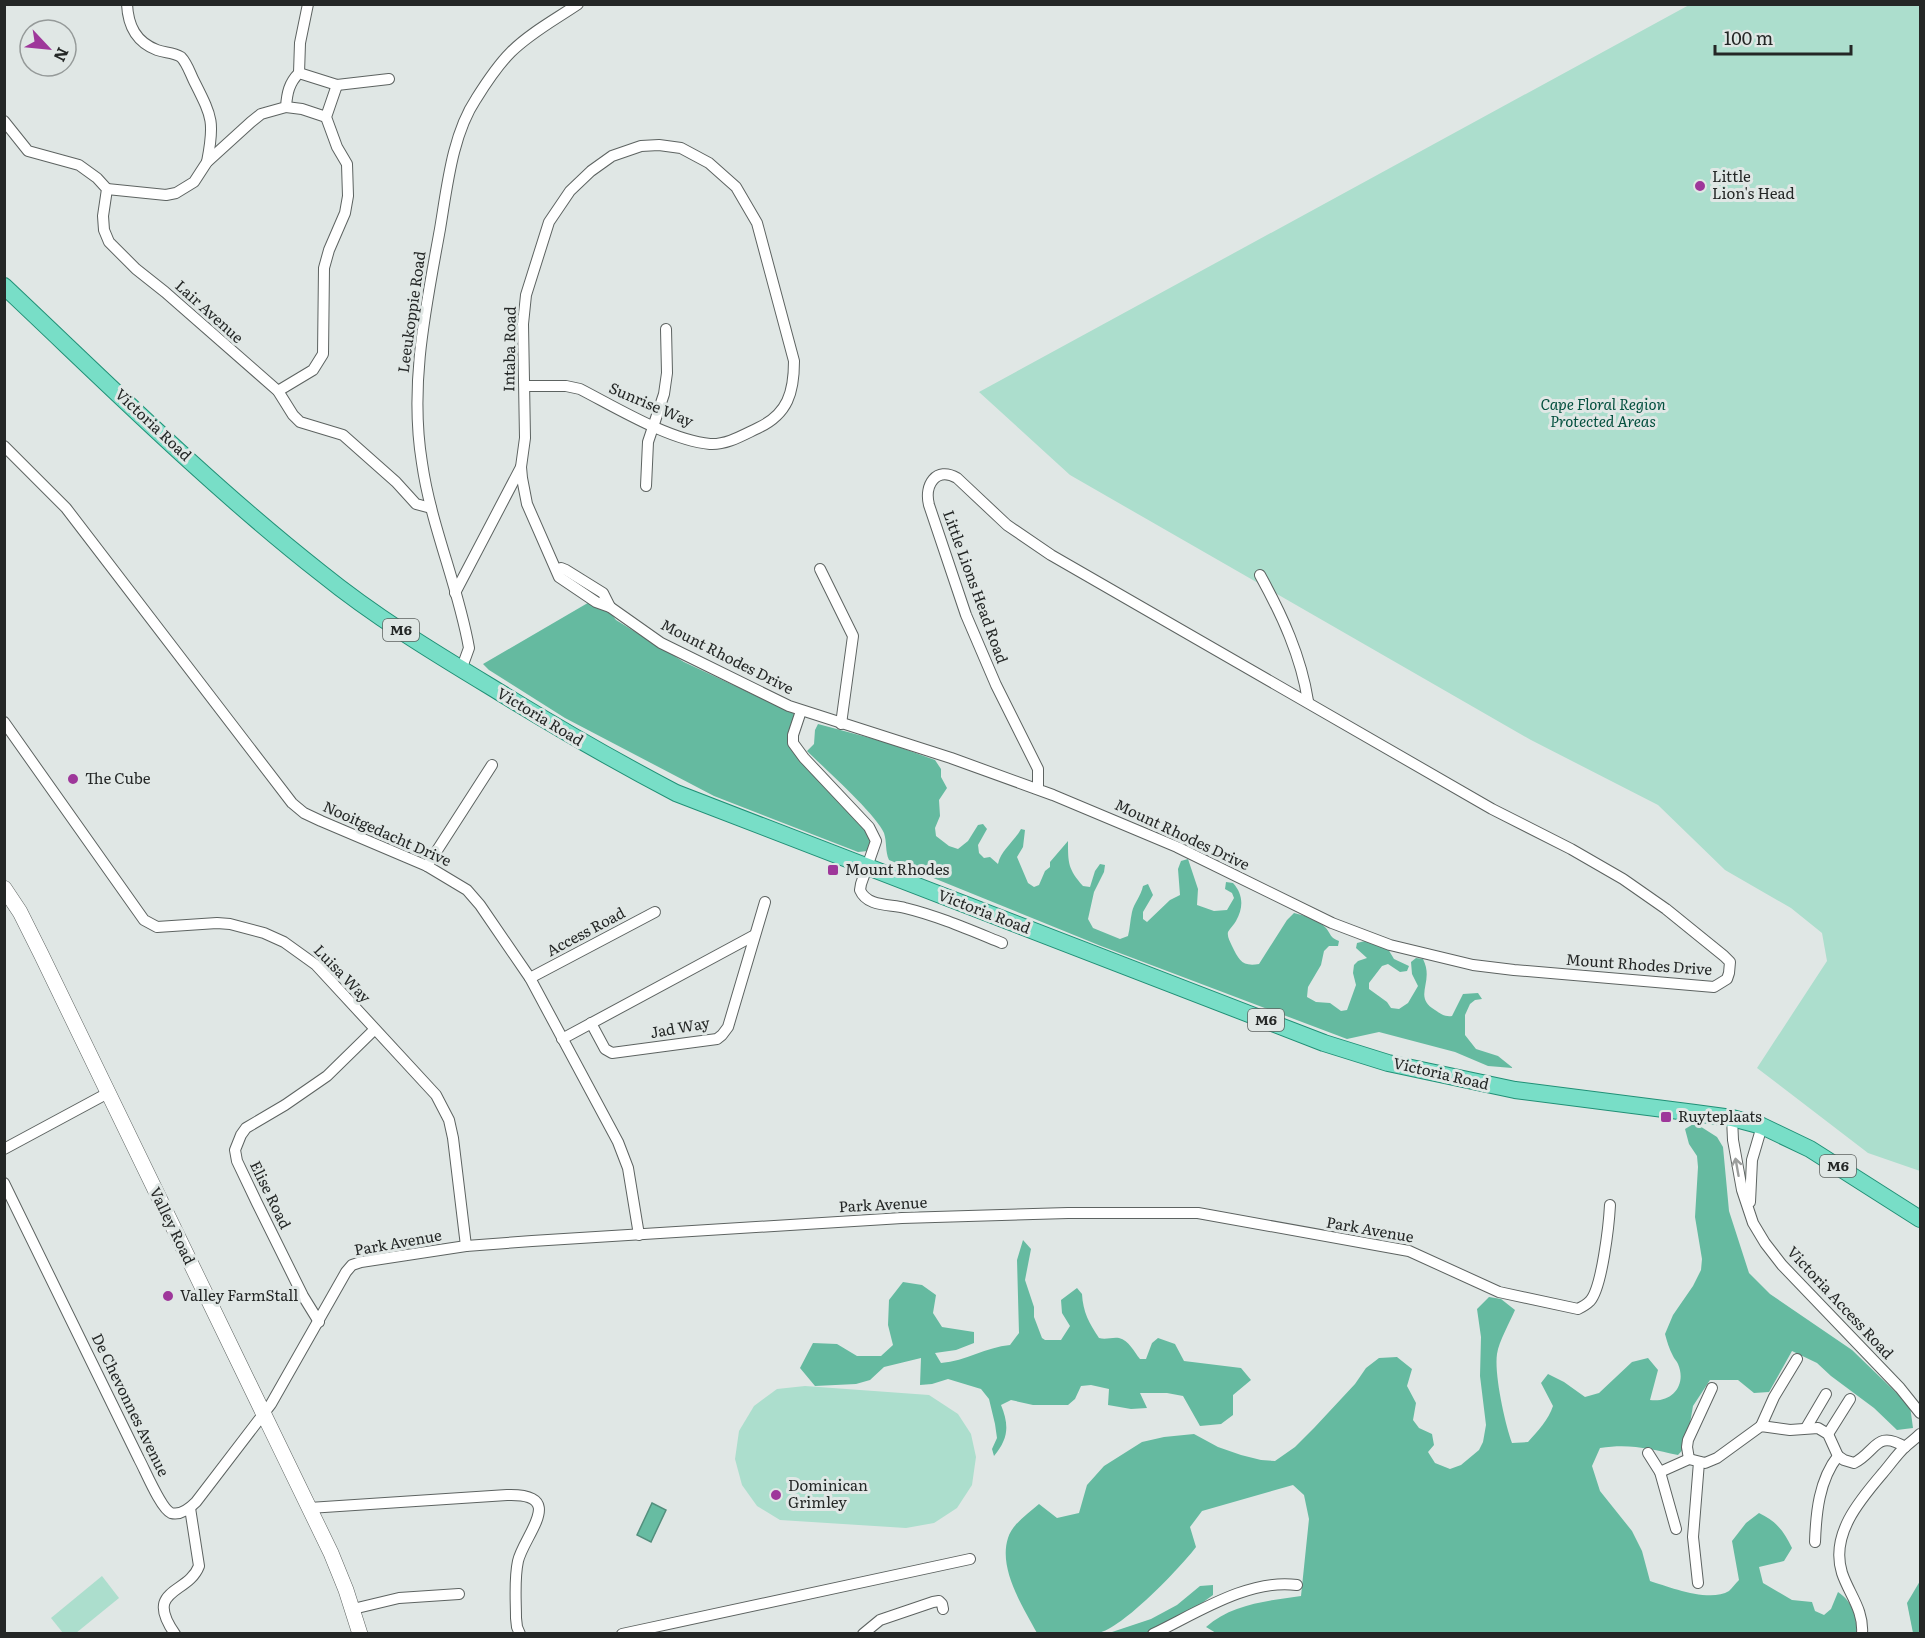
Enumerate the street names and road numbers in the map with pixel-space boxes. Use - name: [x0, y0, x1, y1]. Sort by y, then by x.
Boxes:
- street label: Leeukoppie Road: [391, 249, 430, 374]
- street label: Lair Avenue: [171, 274, 250, 348]
- street label: Intaba Road: [496, 306, 521, 392]
- street label: Sunrise Way: [606, 375, 698, 432]
- street label: Victoria Road: [111, 382, 198, 466]
- street label: Little Lions Head Road: [938, 507, 1015, 666]
- street label: Mount Rhodes Drive: [657, 612, 798, 699]
- road number: M6: [383, 619, 419, 641]
- street label: Victoria Road: [493, 681, 588, 751]
- street label: Mount Rhodes Drive: [1111, 792, 1254, 875]
- street label: Nooitgedacht Drive: [320, 794, 456, 871]
- street label: Victoria Road: [935, 882, 1034, 939]
- street label: Access Road: [542, 900, 629, 961]
- street label: Luisa Way: [309, 938, 377, 1008]
- street label: Mount Rhodes Drive: [1565, 947, 1713, 980]
- road number: M6: [1248, 1009, 1284, 1031]
- street label: Jad Way: [648, 1010, 712, 1043]
- street label: Victoria Road: [1391, 1050, 1491, 1095]
- road number: M6: [1820, 1155, 1856, 1177]
- street label: Elise Road: [245, 1156, 298, 1232]
- street label: Valley Road: [145, 1183, 202, 1268]
- street label: Park Avenue: [838, 1190, 928, 1217]
- street label: Park Avenue: [1325, 1210, 1416, 1248]
- street label: Park Avenue: [352, 1222, 444, 1261]
- street label: Victoria Access Road: [1782, 1240, 1900, 1364]
- street label: De Chevonnes Avenue: [87, 1329, 176, 1480]

